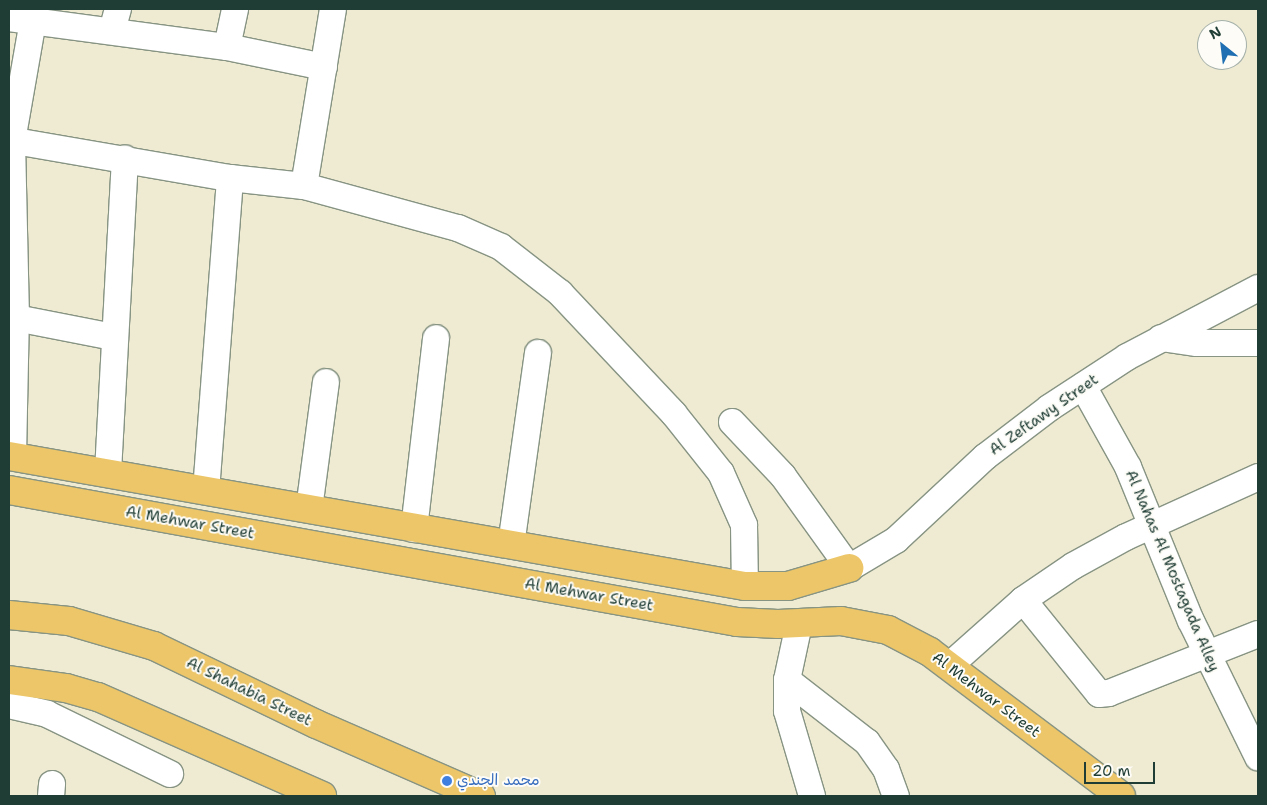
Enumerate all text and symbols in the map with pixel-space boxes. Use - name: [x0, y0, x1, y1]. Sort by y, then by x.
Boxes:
- north arrow: [1197, 20, 1247, 70]
- text: N: [1206, 22, 1224, 43]
- street label: Al Zeftawy Street: [986, 371, 1102, 459]
- street label: Al Nahas Al Mostagada Alley: [1121, 467, 1223, 675]
- street label: Al Mehwar Street: [124, 503, 256, 543]
- street label: Al Mehwar Street: [523, 575, 655, 615]
- street label: Al Mehwar Street: [929, 649, 1043, 741]
- street label: Al Shahabia Street: [183, 654, 315, 730]
- scale bar: [1087, 752, 1158, 784]
- text: 20 m: [1092, 761, 1131, 781]
- place label: محمد الجندي: [457, 772, 540, 790]
- marker: محمد الجندي: [441, 775, 453, 787]

